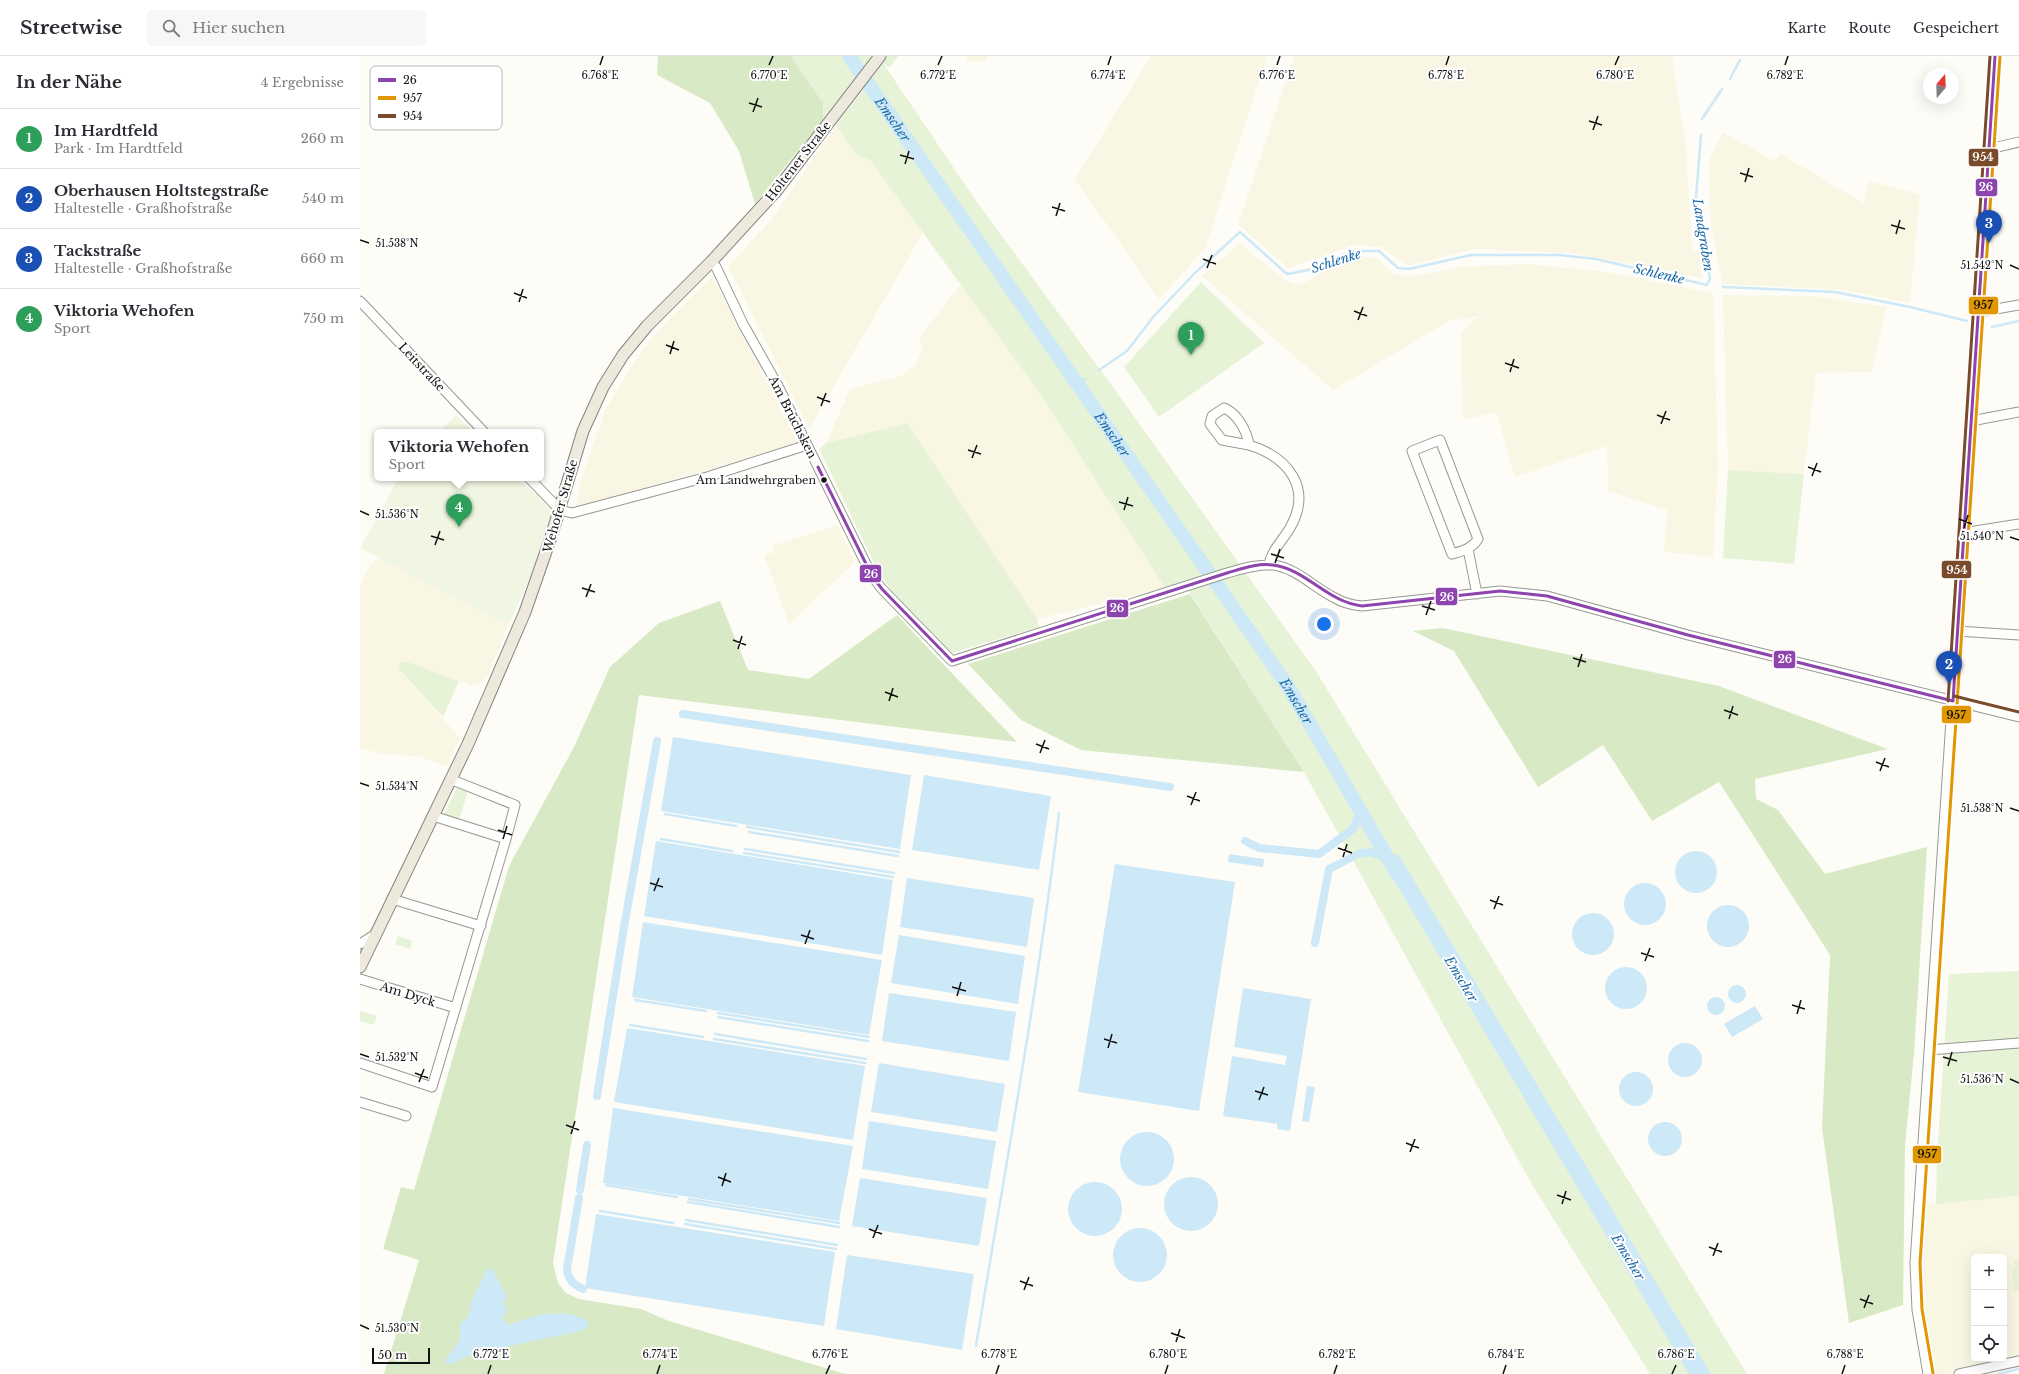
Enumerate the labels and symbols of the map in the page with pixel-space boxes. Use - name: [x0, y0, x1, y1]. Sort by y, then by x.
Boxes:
- legend: [370, 66, 502, 130]
- north arrow: [1923, 68, 1959, 104]
- text: 6.768°E: [581, 69, 619, 82]
- text: 6.770°E: [751, 69, 787, 82]
- text: 6.772°E: [920, 69, 956, 82]
- text: 6.774°E: [1090, 69, 1126, 82]
- text: 6.776°E: [1259, 69, 1295, 82]
- text: 6.778°E: [1428, 69, 1464, 82]
- text: 6.780°E: [1596, 69, 1634, 82]
- text: 6.782°E: [1767, 69, 1803, 82]
- text: 26: [403, 73, 417, 87]
- text: 957: [403, 91, 422, 105]
- water label: Emscher: [871, 93, 915, 146]
- text: 954: [403, 109, 423, 123]
- street label: Holtener Straße: [762, 118, 834, 204]
- line badge: 954: [1968, 148, 1999, 167]
- text: 954: [1972, 150, 1994, 164]
- line badge: 26: [1975, 178, 1998, 197]
- text: 26: [1979, 180, 1993, 194]
- water label: Landgraben: [1689, 196, 1717, 273]
- pin: 3: [1976, 210, 2002, 243]
- text: 51.538°N: [375, 237, 419, 250]
- water label: Schlenke: [1309, 245, 1363, 277]
- text: 51.542°N: [1961, 259, 2003, 272]
- water label: Schlenke: [1632, 260, 1686, 288]
- line badge: 957: [1968, 296, 1999, 315]
- text: 957: [1973, 298, 1993, 312]
- pin: 1: [1178, 322, 1204, 355]
- street label: Leitstraße: [395, 339, 449, 395]
- street label: Am Brüchsken: [765, 372, 820, 461]
- water label: Emscher: [1090, 408, 1134, 461]
- street label: Wehofer Straße: [539, 457, 581, 555]
- place label: Am Landwehrgraben: [695, 473, 816, 487]
- marker: Am Landwehrgraben: [819, 475, 829, 485]
- pin: 4: [446, 494, 472, 527]
- text: 51.536°N: [375, 508, 419, 521]
- text: 51.540°N: [1960, 530, 2004, 543]
- line badge: 954: [1941, 560, 1972, 579]
- text: 954: [1946, 563, 1968, 577]
- line badge: 26: [859, 564, 882, 583]
- text: 26: [864, 567, 878, 581]
- line badge: 26: [1435, 587, 1458, 606]
- text: 26: [1440, 590, 1454, 604]
- line badge: 26: [1106, 599, 1129, 618]
- text: 26: [1110, 601, 1124, 615]
- your location: [1314, 614, 1334, 634]
- line badge: 26: [1773, 650, 1796, 669]
- pin: 2: [1936, 651, 1962, 684]
- text: 26: [1778, 652, 1792, 666]
- water label: Emscher: [1275, 674, 1317, 728]
- line badge: 957: [1941, 705, 1972, 724]
- text: 957: [1946, 708, 1966, 722]
- text: 51.534°N: [376, 780, 418, 793]
- text: 51.538°N: [1960, 802, 2004, 815]
- water label: Emscher: [1440, 952, 1482, 1006]
- street label: Am Dyck: [377, 978, 438, 1010]
- text: 51.532°N: [375, 1051, 419, 1064]
- text: 51.536°N: [1960, 1073, 2004, 1086]
- line badge: 957: [1912, 1145, 1942, 1164]
- text: 957: [1917, 1147, 1937, 1161]
- water label: Emscher: [1607, 1230, 1649, 1284]
- text: 51.530°N: [375, 1322, 419, 1335]
- scale bar: [372, 1346, 430, 1365]
- text: 6.772°E: [473, 1348, 509, 1361]
- text: 6.774°E: [642, 1348, 678, 1361]
- text: 6.776°E: [812, 1348, 848, 1361]
- text: 6.778°E: [981, 1348, 1017, 1361]
- text: 6.780°E: [1149, 1348, 1187, 1361]
- text: 6.782°E: [1319, 1348, 1355, 1361]
- text: 6.784°E: [1488, 1348, 1524, 1361]
- text: 6.786°E: [1657, 1348, 1695, 1361]
- text: 6.788°E: [1827, 1348, 1863, 1361]

